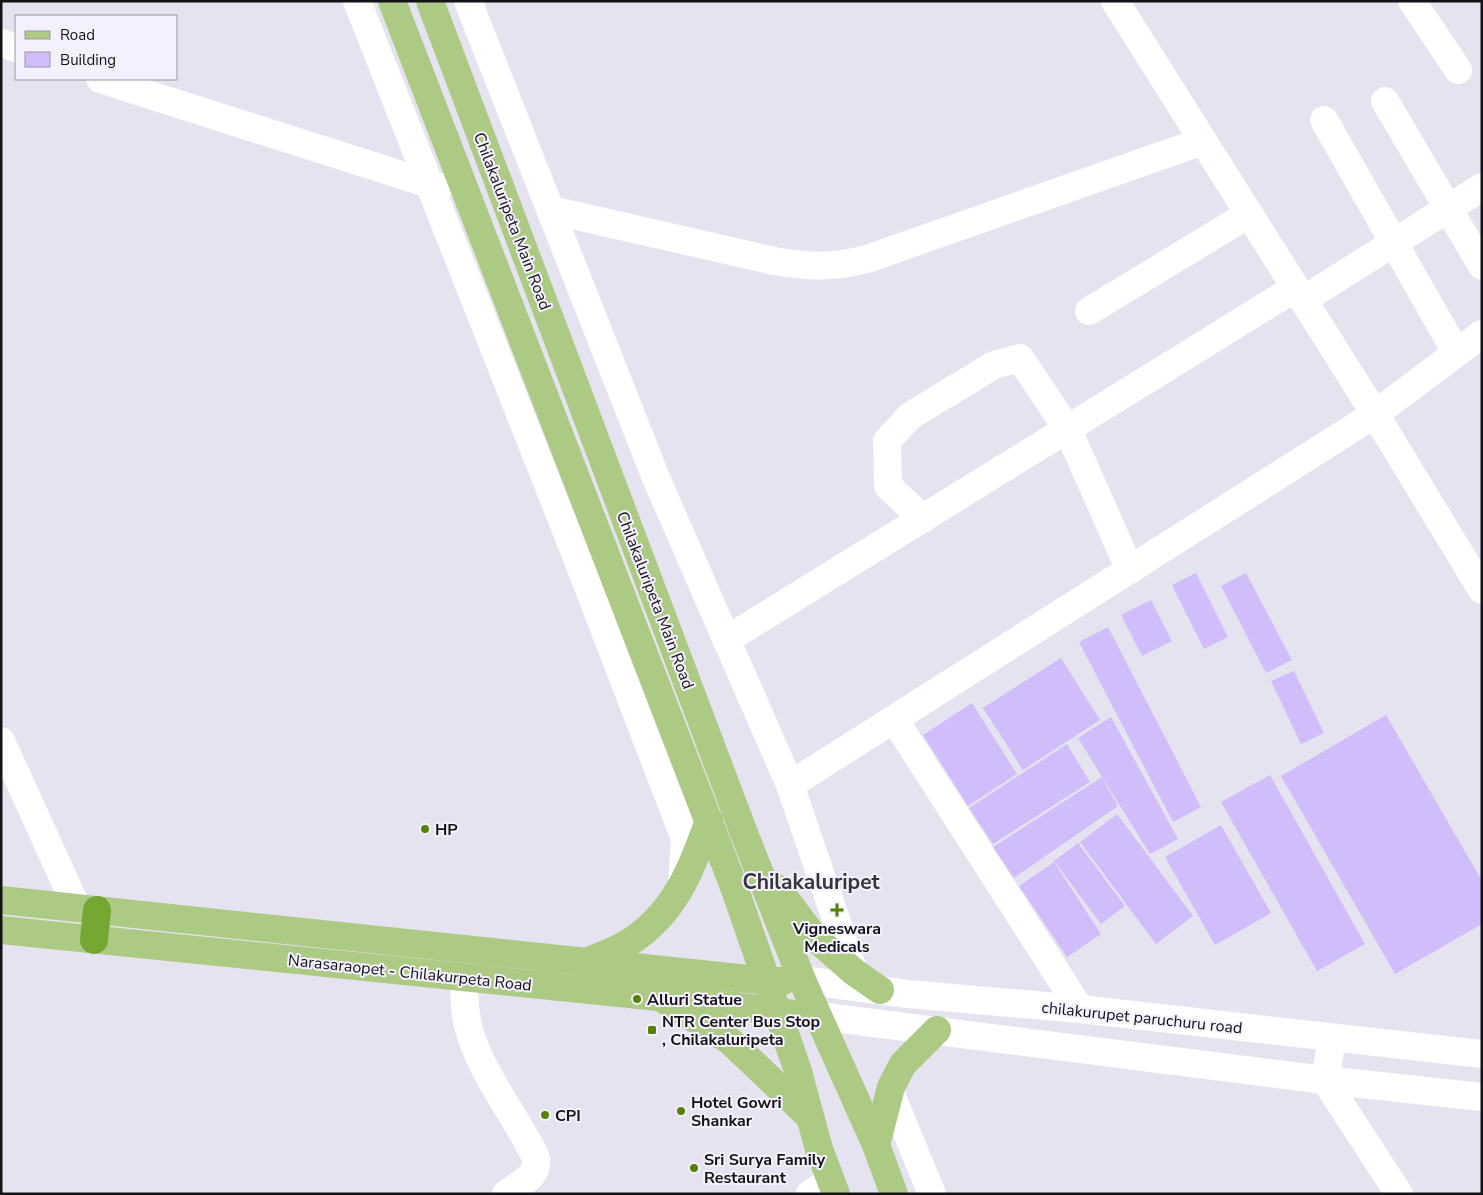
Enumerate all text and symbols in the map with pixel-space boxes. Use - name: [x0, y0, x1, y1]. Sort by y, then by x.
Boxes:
- legend: [15, 15, 178, 80]
- text: Road: [60, 25, 95, 45]
- text: Building: [60, 50, 116, 70]
- street label: Chilakaluripeta Main Road: [468, 129, 556, 313]
- street label: Chilakaluripeta Main Road: [611, 508, 699, 692]
- place label: HP: [435, 819, 458, 841]
- marker: HP: [419, 823, 431, 835]
- district label: Chilakaluripet: [742, 868, 881, 896]
- marker: Vigneswara Medicals: [831, 904, 843, 916]
- place label: Vigneswara Medicals: [792, 918, 881, 958]
- street label: Narasaraopet - Chilakurpeta Road: [287, 949, 533, 997]
- place label: Alluri Statue: [647, 989, 742, 1011]
- marker: Alluri Statue: [631, 993, 643, 1005]
- street label: chilakurupet paruchuru road: [1040, 997, 1243, 1039]
- place label: NTR Center Bus Stop , Chilakaluripeta: [662, 1011, 820, 1051]
- marker: NTR Center Bus Stop , Chilakaluripeta: [646, 1024, 658, 1036]
- place label: Hotel Gowri Shankar: [691, 1092, 782, 1132]
- place label: CPI: [555, 1105, 581, 1127]
- marker: Hotel Gowri Shankar: [675, 1105, 687, 1117]
- marker: CPI: [539, 1109, 551, 1121]
- place label: Sri Surya Family Restaurant: [704, 1149, 826, 1189]
- marker: Sri Surya Family Restaurant: [688, 1162, 700, 1174]

